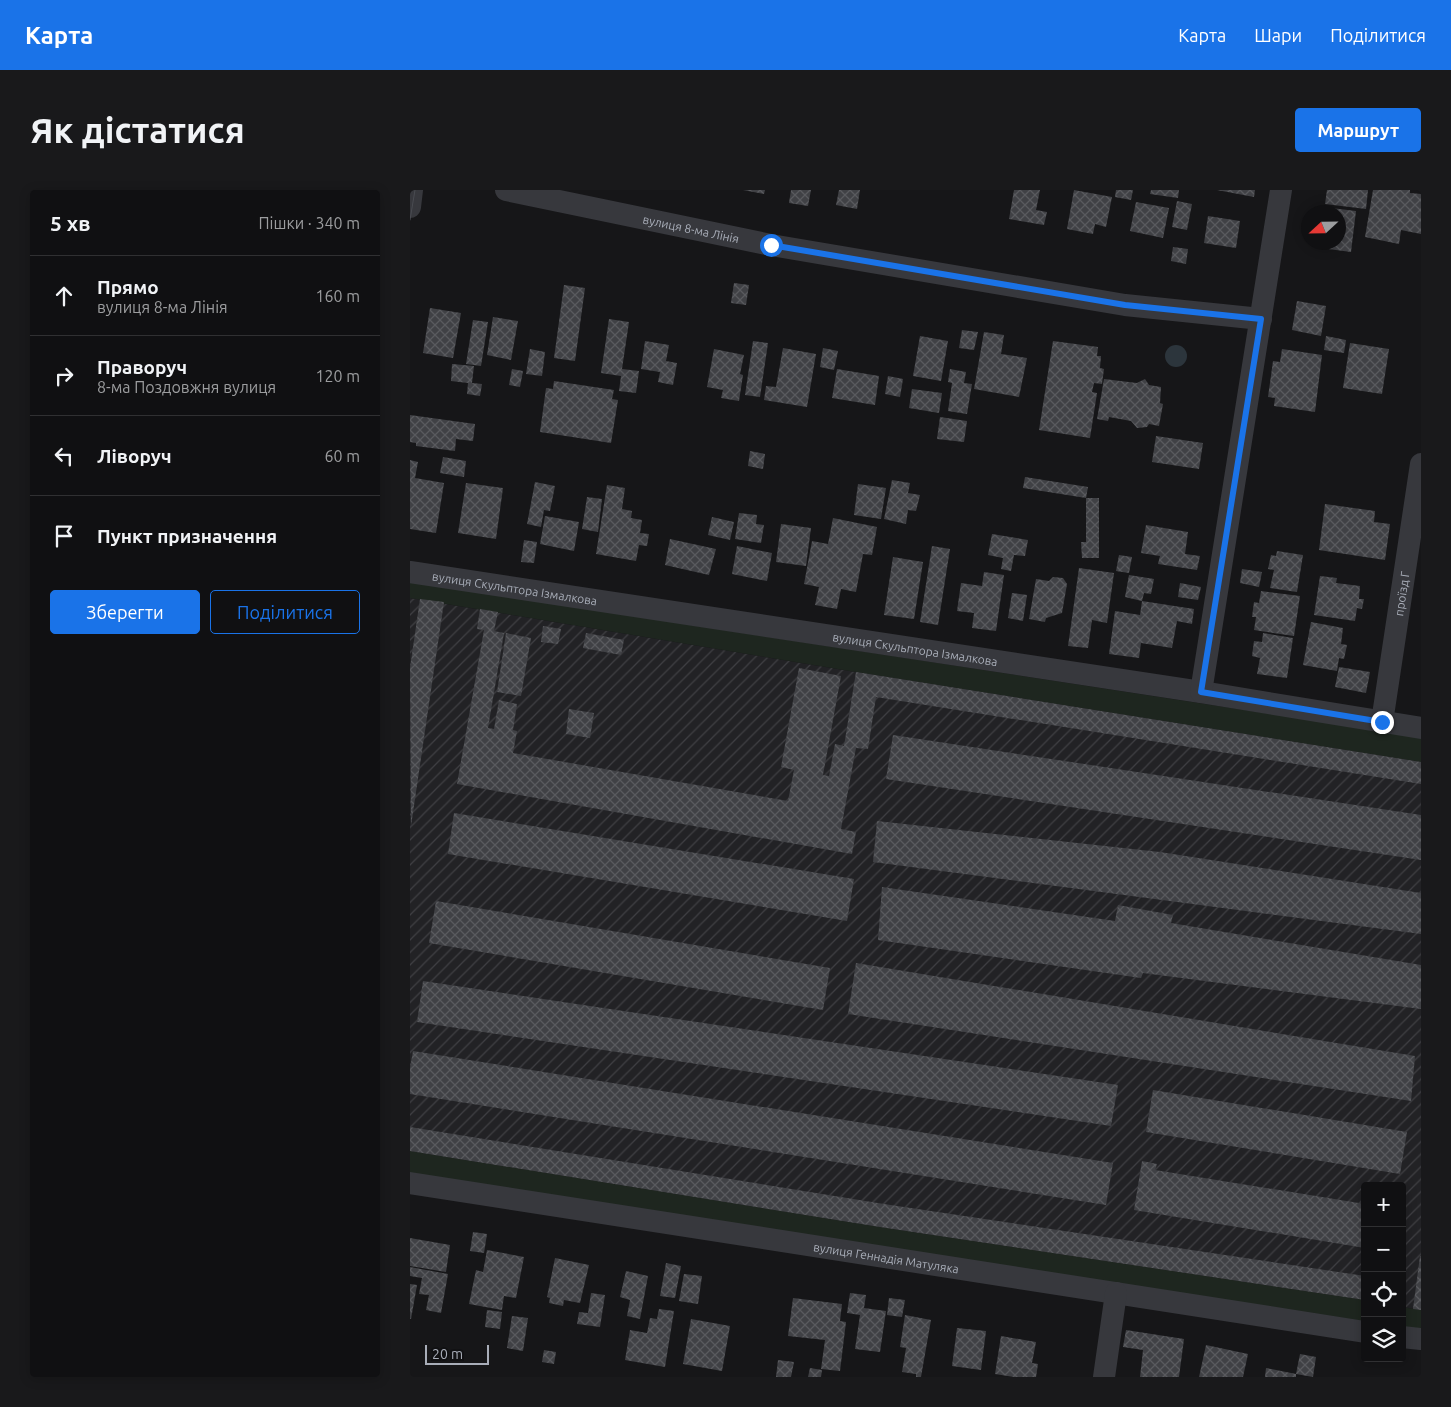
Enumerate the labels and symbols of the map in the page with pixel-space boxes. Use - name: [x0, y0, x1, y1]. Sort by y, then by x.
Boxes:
- north arrow: [1301, 205, 1346, 250]
- street label: вулиця 8-ма Лінія: [642, 212, 740, 245]
- route start: [760, 234, 783, 257]
- street label: вулиця Скульптора Ізмалкова: [431, 569, 598, 607]
- street label: проїзд Г: [1392, 570, 1411, 617]
- street label: вулиця Скульптора Ізмалкова: [832, 630, 999, 668]
- route end: [1371, 711, 1394, 734]
- street label: вулиця Геннадія Матуляка: [813, 1240, 960, 1275]
- scale bar: [425, 1342, 489, 1365]

